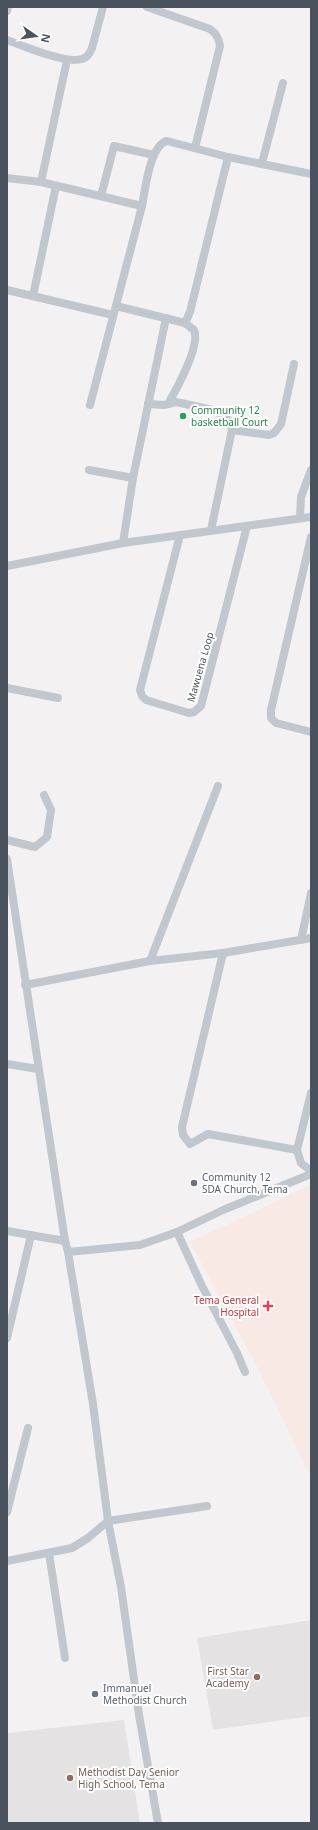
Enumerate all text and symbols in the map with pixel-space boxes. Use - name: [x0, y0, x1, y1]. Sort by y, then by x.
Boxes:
- north arrow: [16, 16, 56, 56]
- text: N: [38, 32, 55, 44]
- place label: Community 12 basketball Court: [191, 403, 268, 429]
- marker: Community 12 basketball Court: [178, 411, 188, 421]
- street label: Mawuena Loop: [183, 630, 217, 704]
- place label: Community 12 SDA Church, Tema: [202, 1170, 288, 1196]
- marker: Community 12 SDA Church, Tema: [189, 1178, 199, 1188]
- place label: Tema General Hospital: [194, 1293, 259, 1319]
- marker: Tema General Hospital: [262, 1300, 274, 1312]
- place label: First Star Academy: [206, 1664, 250, 1690]
- marker: First Star Academy: [252, 1672, 262, 1682]
- place label: Immanuel Methodist Church: [103, 1681, 187, 1707]
- marker: Immanuel Methodist Church: [90, 1689, 100, 1699]
- place label: Methodist Day Senior High School, Tema: [78, 1765, 179, 1791]
- marker: Methodist Day Senior High School, Tema: [65, 1773, 75, 1783]

